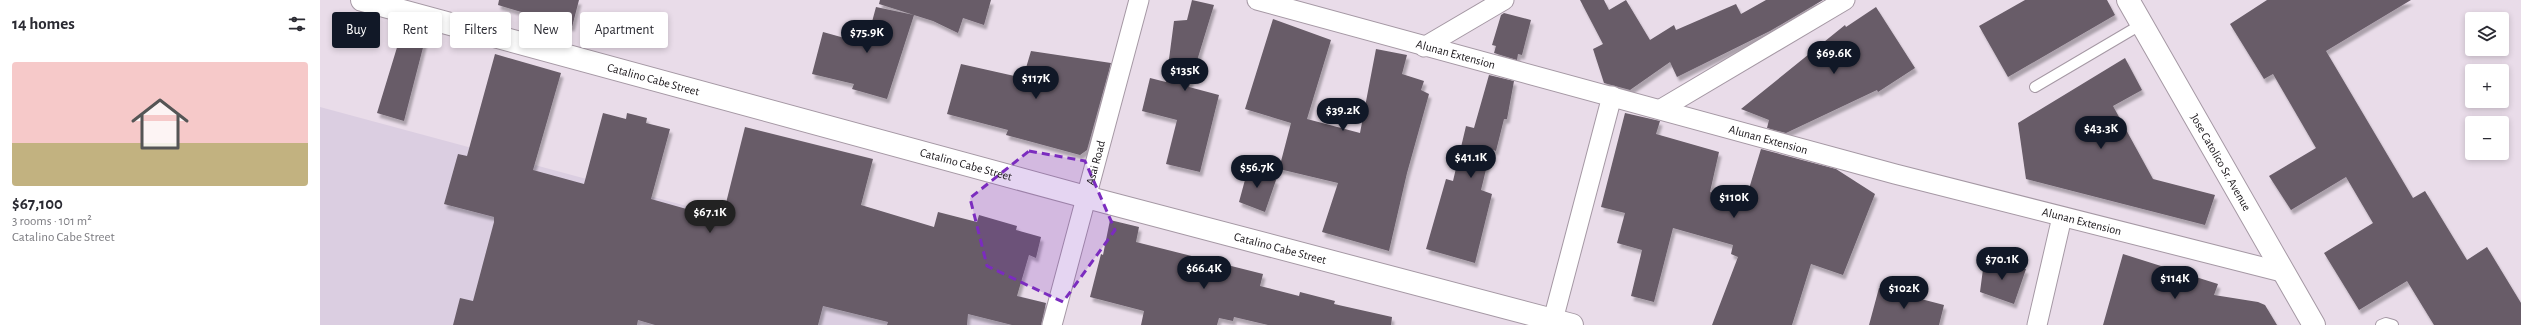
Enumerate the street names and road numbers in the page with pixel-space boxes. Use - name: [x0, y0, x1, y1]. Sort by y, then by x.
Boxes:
- street label: Alunan Extension: [1415, 38, 1497, 71]
- street label: Catalino Cabe Street: [606, 61, 701, 98]
- street label: Jose Catolico Sr. Avenue: [2189, 112, 2253, 213]
- street label: Alunan Extension: [1727, 123, 1809, 156]
- street label: Asai Road: [1084, 139, 1107, 186]
- street label: Catalino Cabe Street: [919, 146, 1014, 183]
- street label: Alunan Extension: [2041, 205, 2123, 237]
- street label: Catalino Cabe Street: [1233, 230, 1328, 266]

